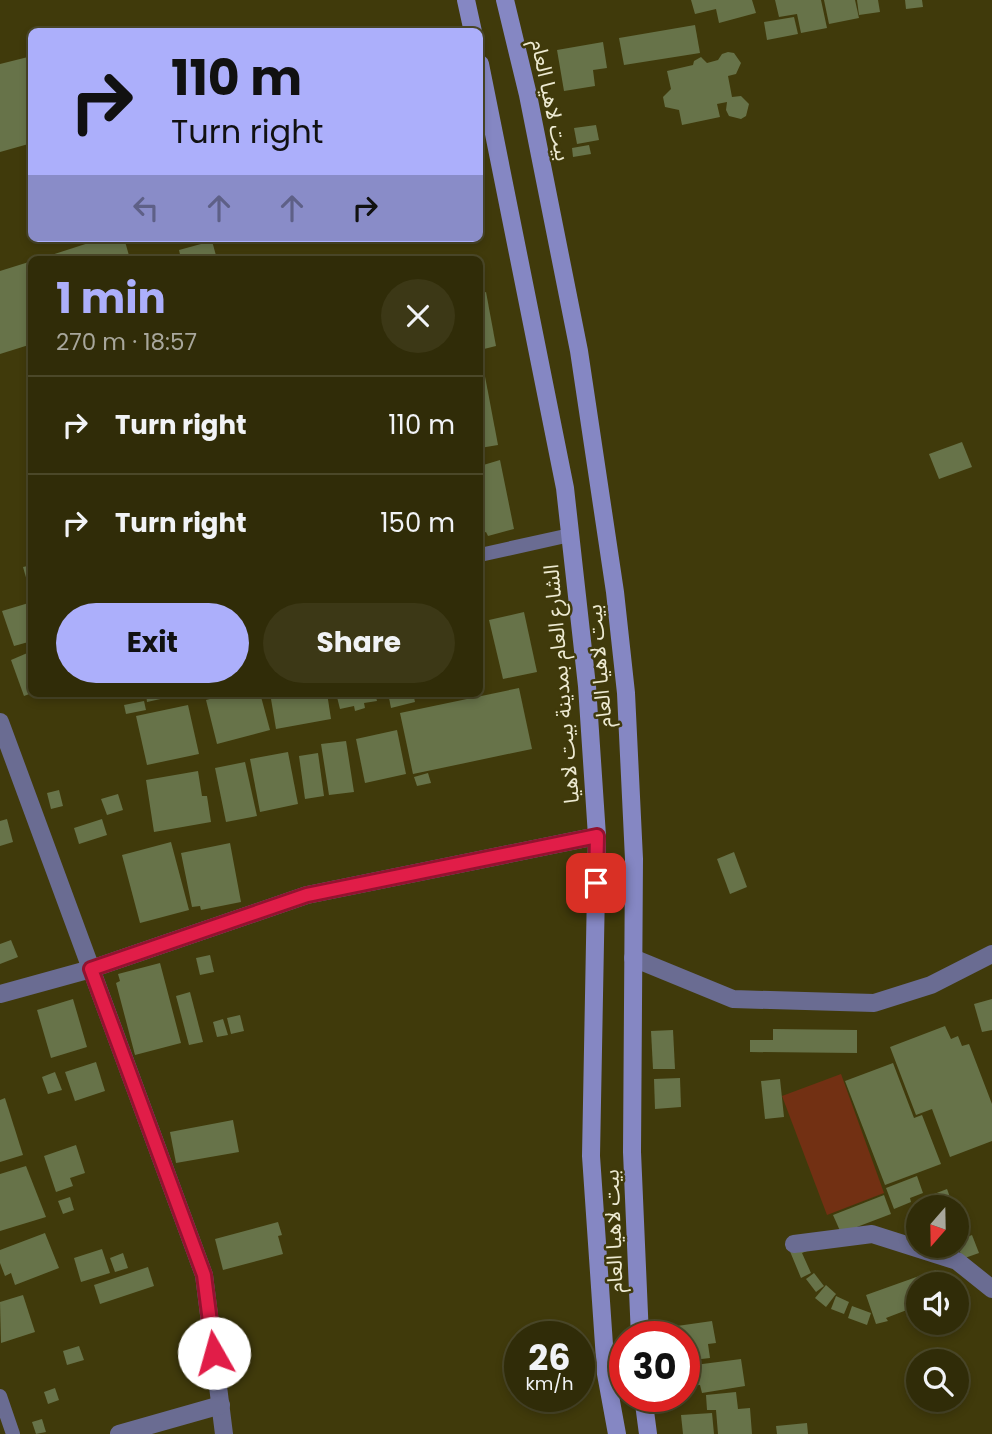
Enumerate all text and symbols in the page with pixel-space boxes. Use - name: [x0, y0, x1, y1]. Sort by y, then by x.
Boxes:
- street label: بيت لاهيا العام: [522, 37, 578, 164]
- text: 110 m: [171, 44, 302, 112]
- icon: right: [56, 56, 147, 147]
- text: Turn right: [171, 109, 323, 154]
- icon: left: [127, 189, 165, 227]
- icon: ahead: [200, 189, 238, 227]
- icon: ahead: [273, 189, 311, 227]
- icon: right: [346, 189, 384, 227]
- text: 1 min: [56, 269, 166, 328]
- button: close: [381, 279, 455, 353]
- text: 270 m · 18:57: [56, 326, 197, 358]
- icon: right: [56, 406, 94, 444]
- text: Turn right: [115, 407, 247, 443]
- text: 110 m: [388, 407, 455, 443]
- icon: right: [56, 504, 94, 542]
- text: Turn right: [115, 505, 247, 541]
- text: 150 m: [380, 505, 455, 541]
- street label: الشارع العام بمدينة بيت لاهيا: [536, 563, 588, 805]
- button: Exit: [56, 603, 249, 683]
- button: Share: [263, 603, 455, 683]
- street label: بيت لاهيا العام: [579, 603, 621, 729]
- pin: [566, 853, 626, 913]
- icon: arrive: [577, 864, 615, 902]
- street label: بيت لاهيا العام: [596, 1169, 632, 1293]
- north arrow: [906, 1195, 970, 1258]
- map controls: [906, 1195, 969, 1412]
- button: sound: [906, 1272, 969, 1335]
- position arrow: [177, 1316, 251, 1390]
- speed limit sign: 30: [609, 1321, 700, 1412]
- text: 26: [528, 1333, 571, 1382]
- button: search: [906, 1349, 969, 1412]
- text: km/h: [526, 1371, 573, 1396]

